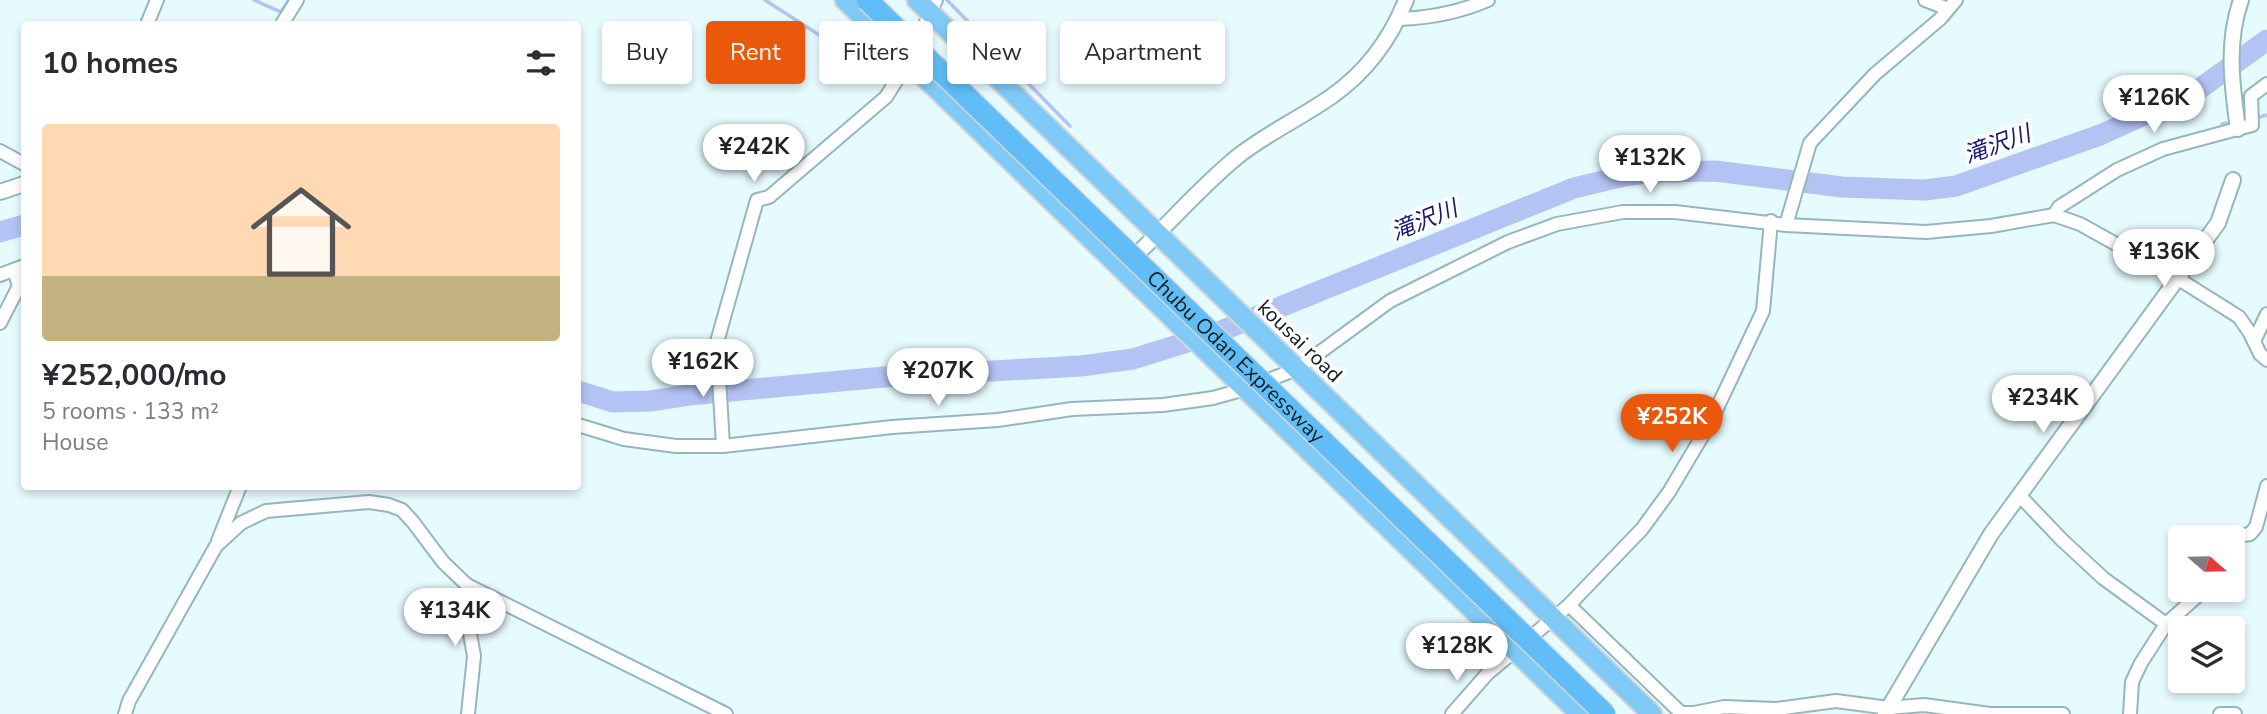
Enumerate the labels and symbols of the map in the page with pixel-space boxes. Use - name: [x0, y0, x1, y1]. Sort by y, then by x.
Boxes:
- pin: ¥126K: [2105, 76, 2203, 135]
- water label: 滝沢川: [1959, 117, 2038, 171]
- pin: ¥242K: [705, 124, 803, 184]
- pin: ¥132K: [1601, 136, 1699, 195]
- water label: 滝沢川: [1386, 192, 1465, 248]
- pin: ¥136K: [2115, 230, 2213, 289]
- street label: Chubu Odan Expressway: [1141, 264, 1331, 449]
- street label: kousai road: [1252, 294, 1348, 388]
- pin: ¥162K: [654, 340, 752, 399]
- pin: ¥207K: [889, 348, 987, 408]
- pin: ¥234K: [1994, 376, 2092, 435]
- pin: ¥252K: [1623, 394, 1721, 454]
- north arrow: [2168, 525, 2245, 602]
- pin: ¥134K: [406, 588, 504, 648]
- pin: ¥128K: [1408, 624, 1506, 683]

